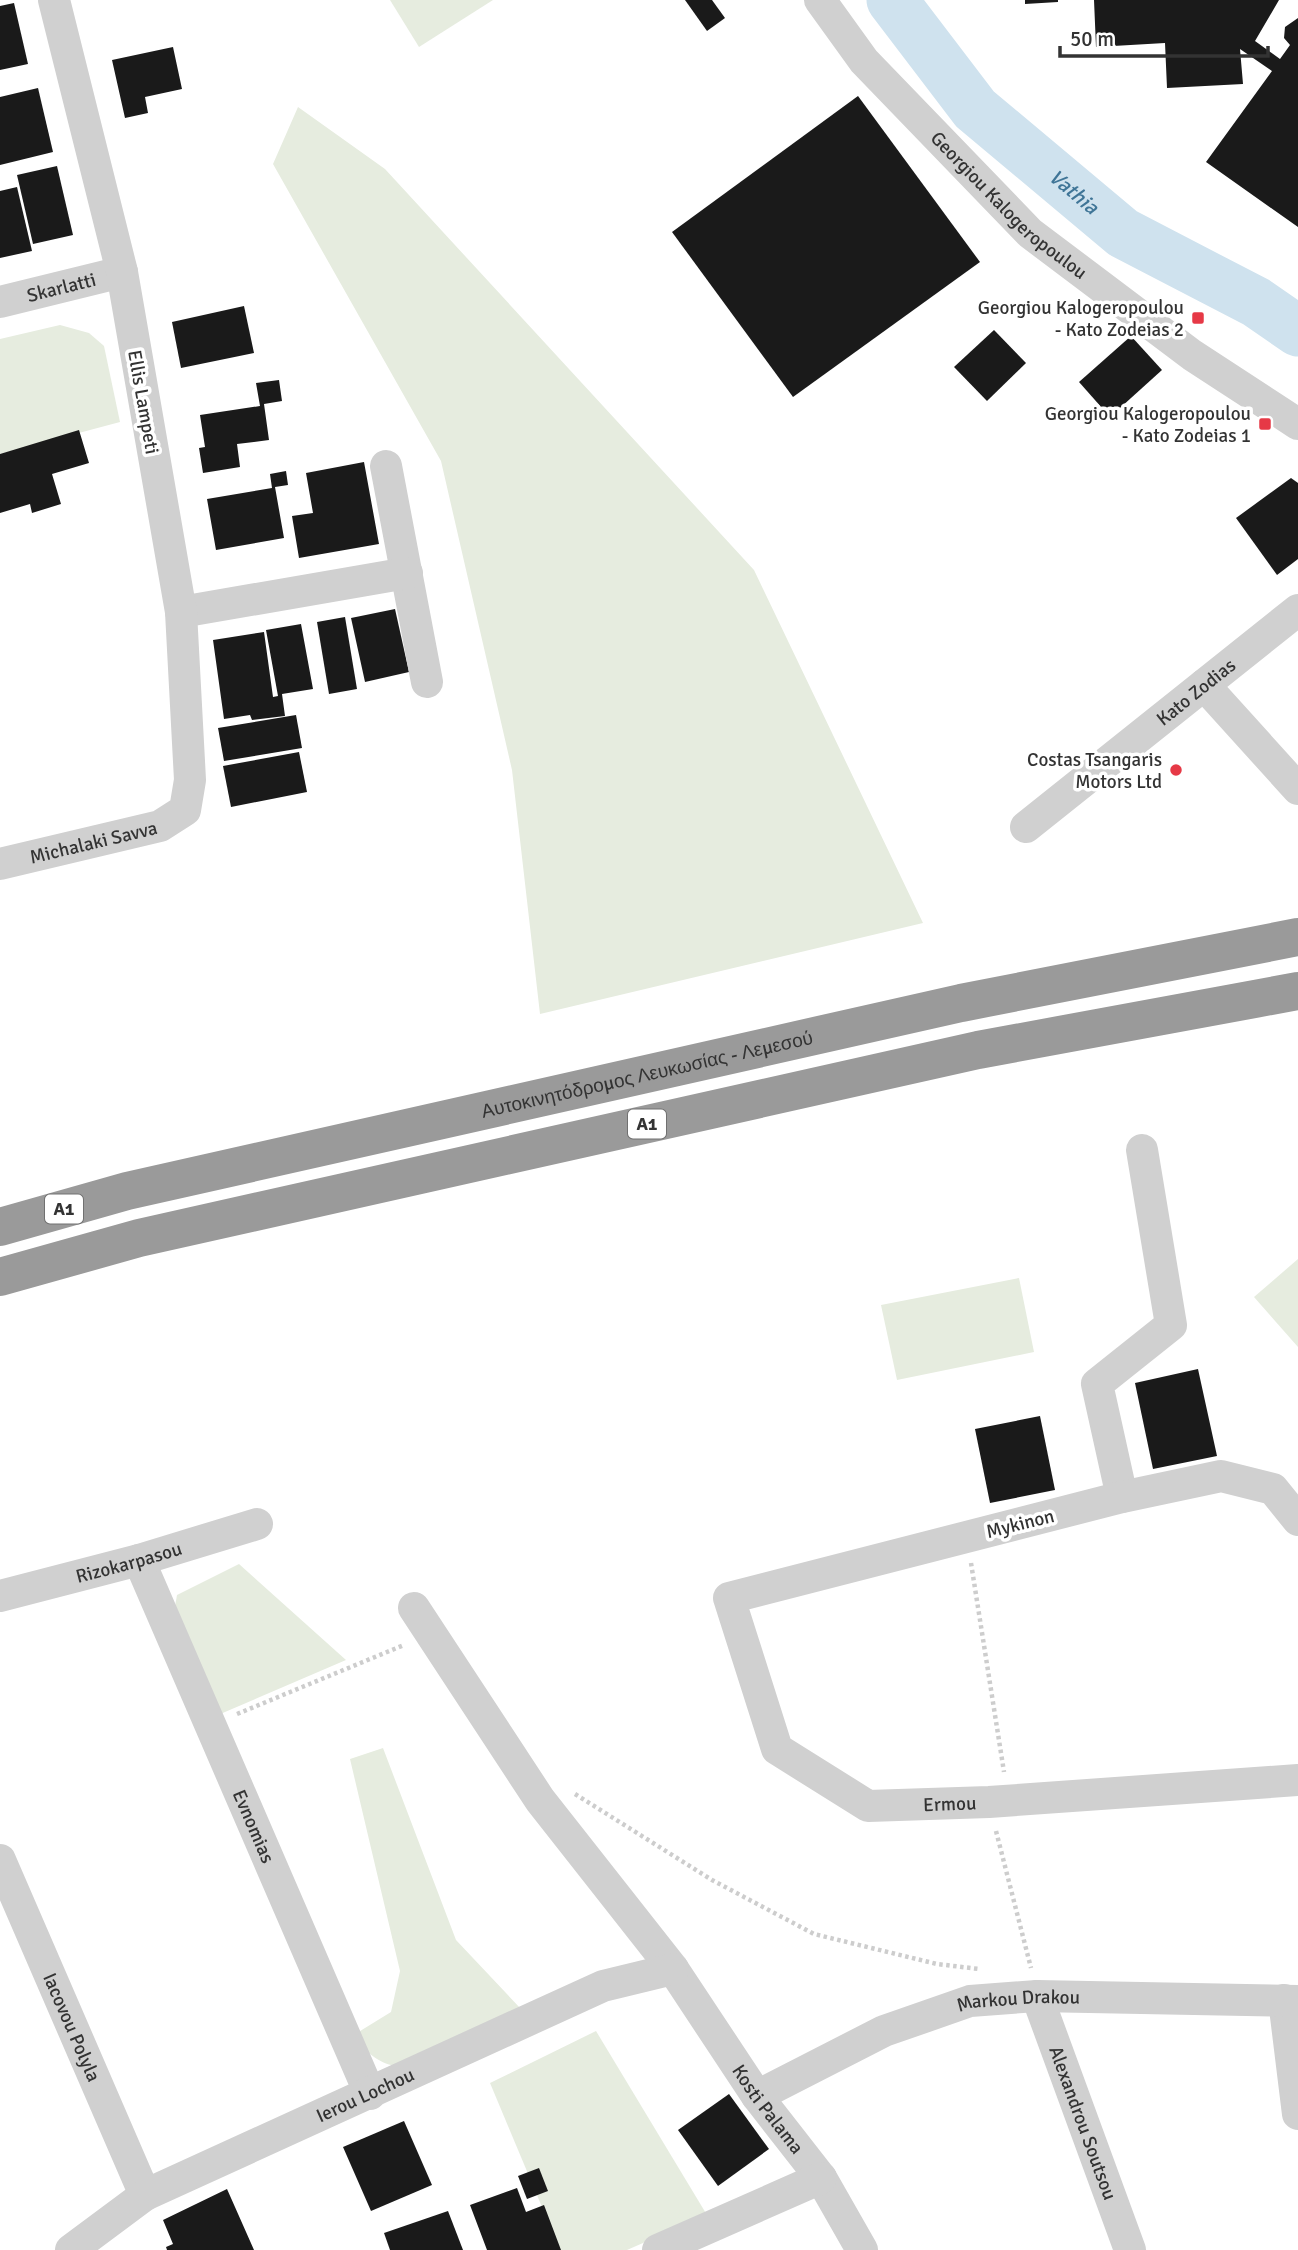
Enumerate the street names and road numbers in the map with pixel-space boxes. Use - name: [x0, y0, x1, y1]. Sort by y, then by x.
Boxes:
- street label: Georgiou Kalogeropoulou: [925, 126, 1092, 285]
- street label: Skarlatti: [24, 268, 98, 308]
- street label: Ellis Lampeti: [122, 348, 164, 456]
- street label: Kato Zodias: [1152, 654, 1241, 731]
- street label: Michalaki Savva: [27, 816, 160, 870]
- street label: Αυτοκινητόδρομος Λευκωσίας - Λεμεσού: [479, 1026, 815, 1124]
- road number: A1: [628, 1110, 666, 1139]
- road number: A1: [45, 1194, 83, 1224]
- street label: Mykinon: [984, 1504, 1057, 1544]
- street label: Rizokarpasou: [73, 1537, 185, 1589]
- street label: Evnomias: [227, 1786, 280, 1867]
- street label: Ermou: [923, 1791, 977, 1817]
- street label: Iacovou Polyla: [37, 1969, 105, 2086]
- street label: Markou Drakou: [953, 1985, 1080, 2018]
- street label: Alexandrou Soutsou: [1043, 2043, 1122, 2203]
- street label: Kosti Palama: [726, 2060, 809, 2159]
- street label: Ierou Lochou: [313, 2063, 418, 2128]

